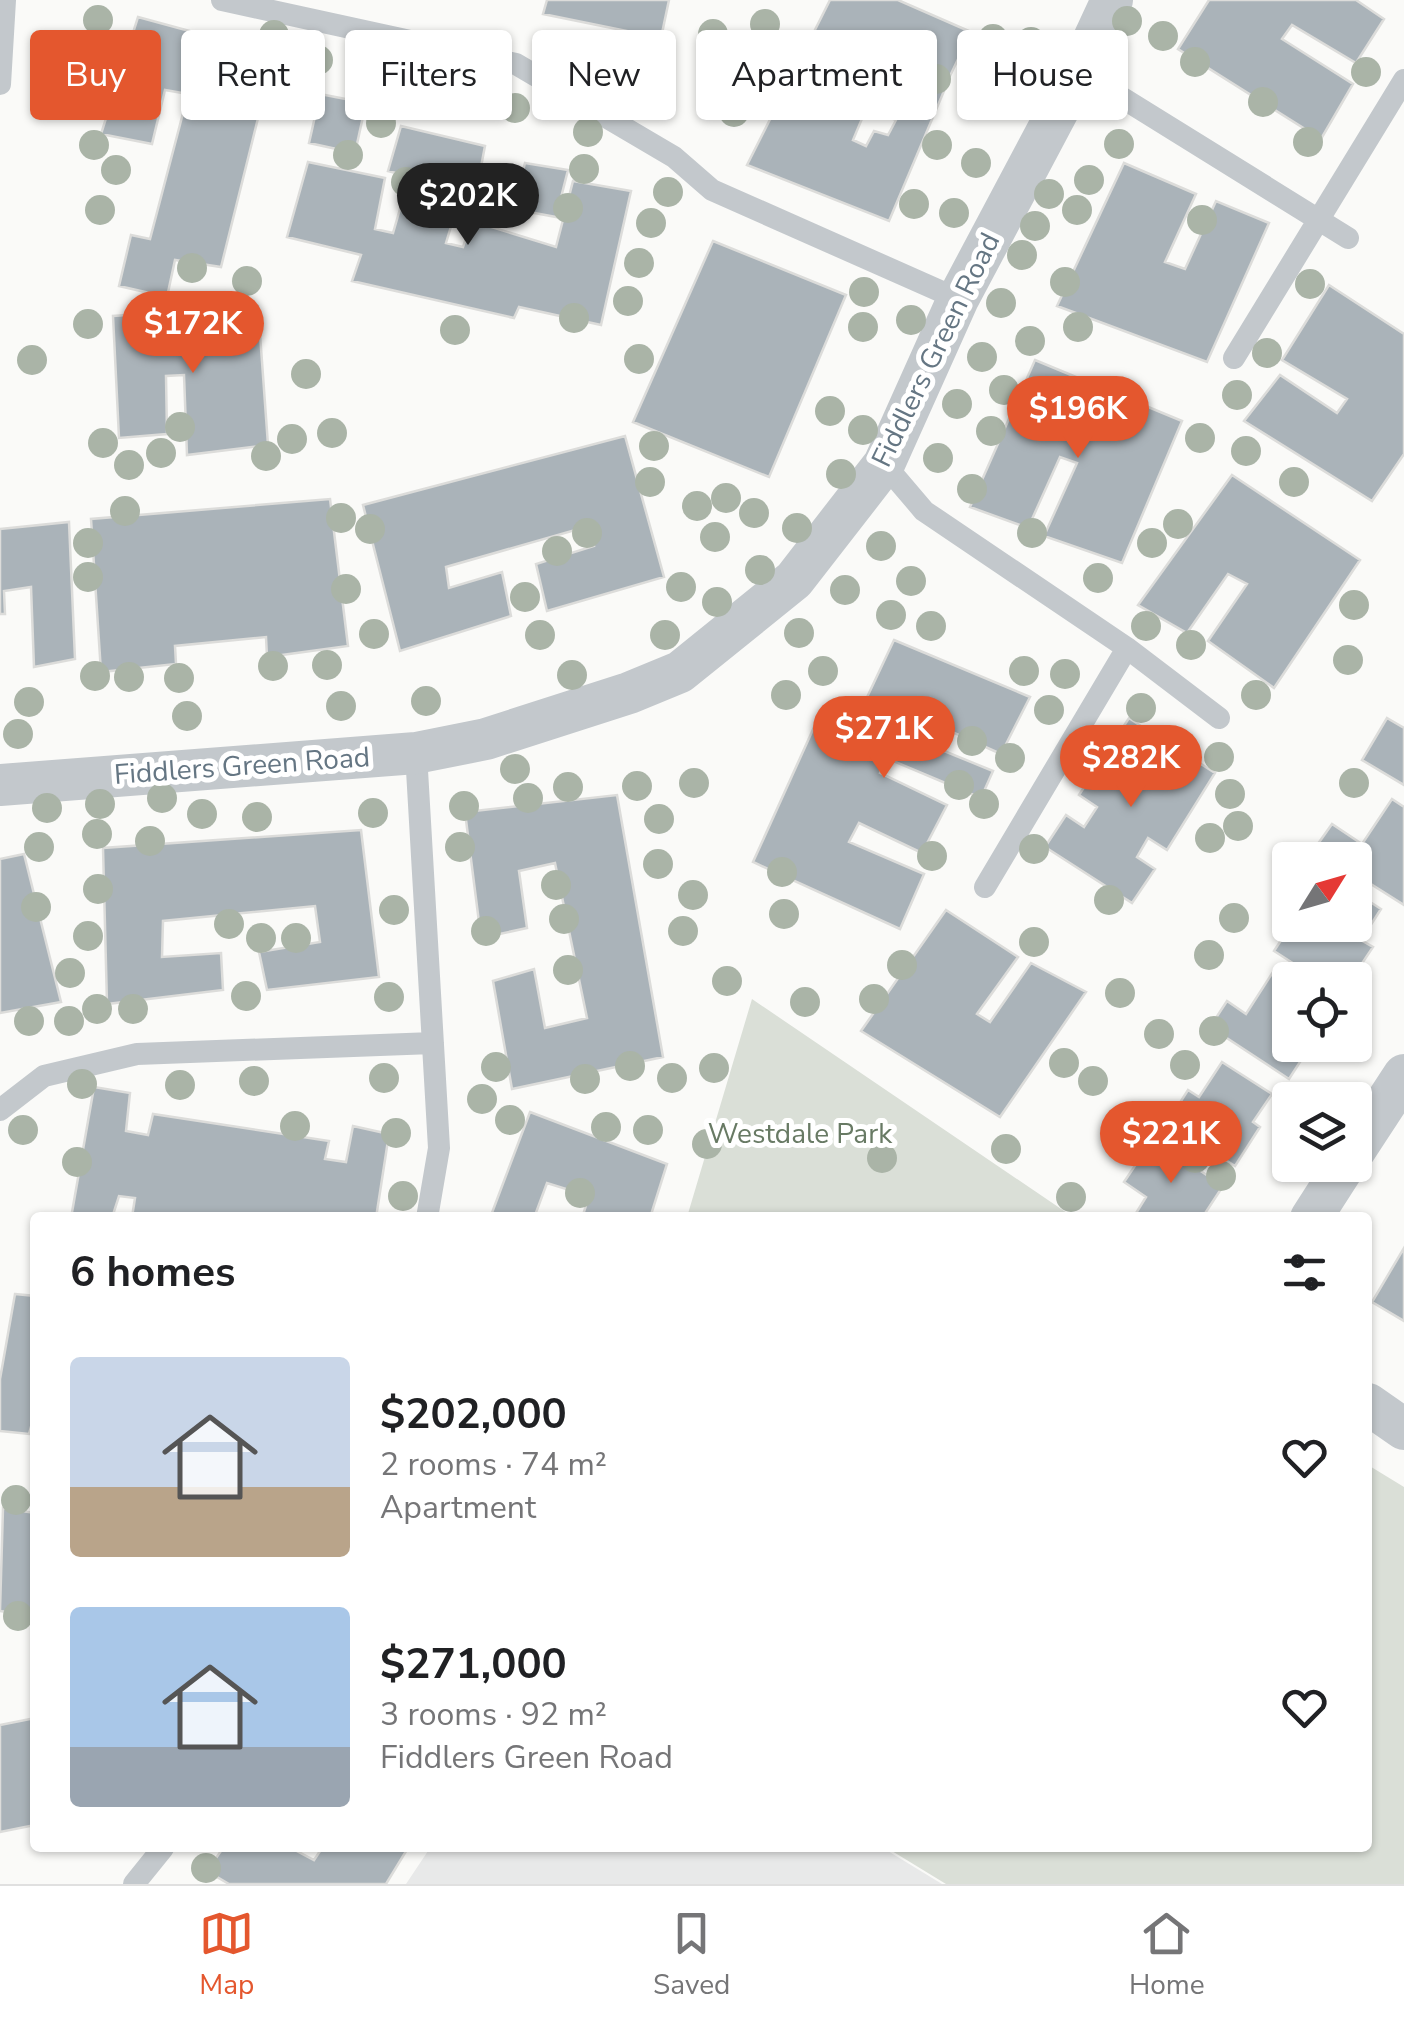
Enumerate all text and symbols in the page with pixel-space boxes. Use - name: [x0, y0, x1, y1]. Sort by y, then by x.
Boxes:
- chip: Buy: [30, 30, 161, 120]
- chip: Rent: [181, 30, 325, 120]
- chip: Filters: [345, 30, 512, 120]
- chip: New: [532, 30, 676, 120]
- chip: Apartment: [696, 30, 937, 120]
- chip: House: [957, 30, 1128, 120]
- pin: $202K: [398, 163, 538, 248]
- text: $202K: [419, 174, 517, 217]
- street label: Fiddlers Green Road: [863, 226, 1009, 474]
- pin: $172K: [123, 291, 263, 376]
- text: $172K: [144, 302, 242, 345]
- pin: $196K: [1008, 376, 1148, 461]
- text: $196K: [1029, 387, 1127, 430]
- pin: $271K: [814, 696, 954, 781]
- text: $271K: [835, 707, 933, 750]
- pin: $282K: [1061, 725, 1201, 810]
- text: $282K: [1082, 736, 1180, 779]
- street label: Fiddlers Green Road: [113, 738, 371, 794]
- north arrow: [1272, 842, 1372, 942]
- map controls: [1272, 842, 1372, 1182]
- button: locate: [1272, 962, 1372, 1062]
- button: layers: [1272, 1082, 1372, 1182]
- pin: $221K: [1101, 1101, 1241, 1186]
- text: $221K: [1122, 1112, 1220, 1155]
- park label: Westdale Park: [708, 1115, 893, 1153]
- text: 6 homes: [70, 1244, 235, 1301]
- icon: filters: [1277, 1245, 1332, 1300]
- text: $202,000: [380, 1386, 567, 1443]
- icon: home: [150, 1397, 270, 1517]
- icon: heart: [1277, 1430, 1332, 1485]
- text: 2 rooms · 74 m²: [380, 1443, 607, 1486]
- text: Apartment: [380, 1486, 536, 1529]
- text: $271,000: [380, 1636, 567, 1693]
- icon: home: [150, 1647, 270, 1767]
- icon: heart: [1277, 1680, 1332, 1735]
- text: 3 rooms · 92 m²: [380, 1693, 607, 1736]
- text: Fiddlers Green Road: [380, 1736, 673, 1779]
- tab: Map: [199, 1906, 254, 2004]
- tab: Saved: [653, 1906, 730, 2004]
- tab: Home: [1129, 1906, 1205, 2004]

